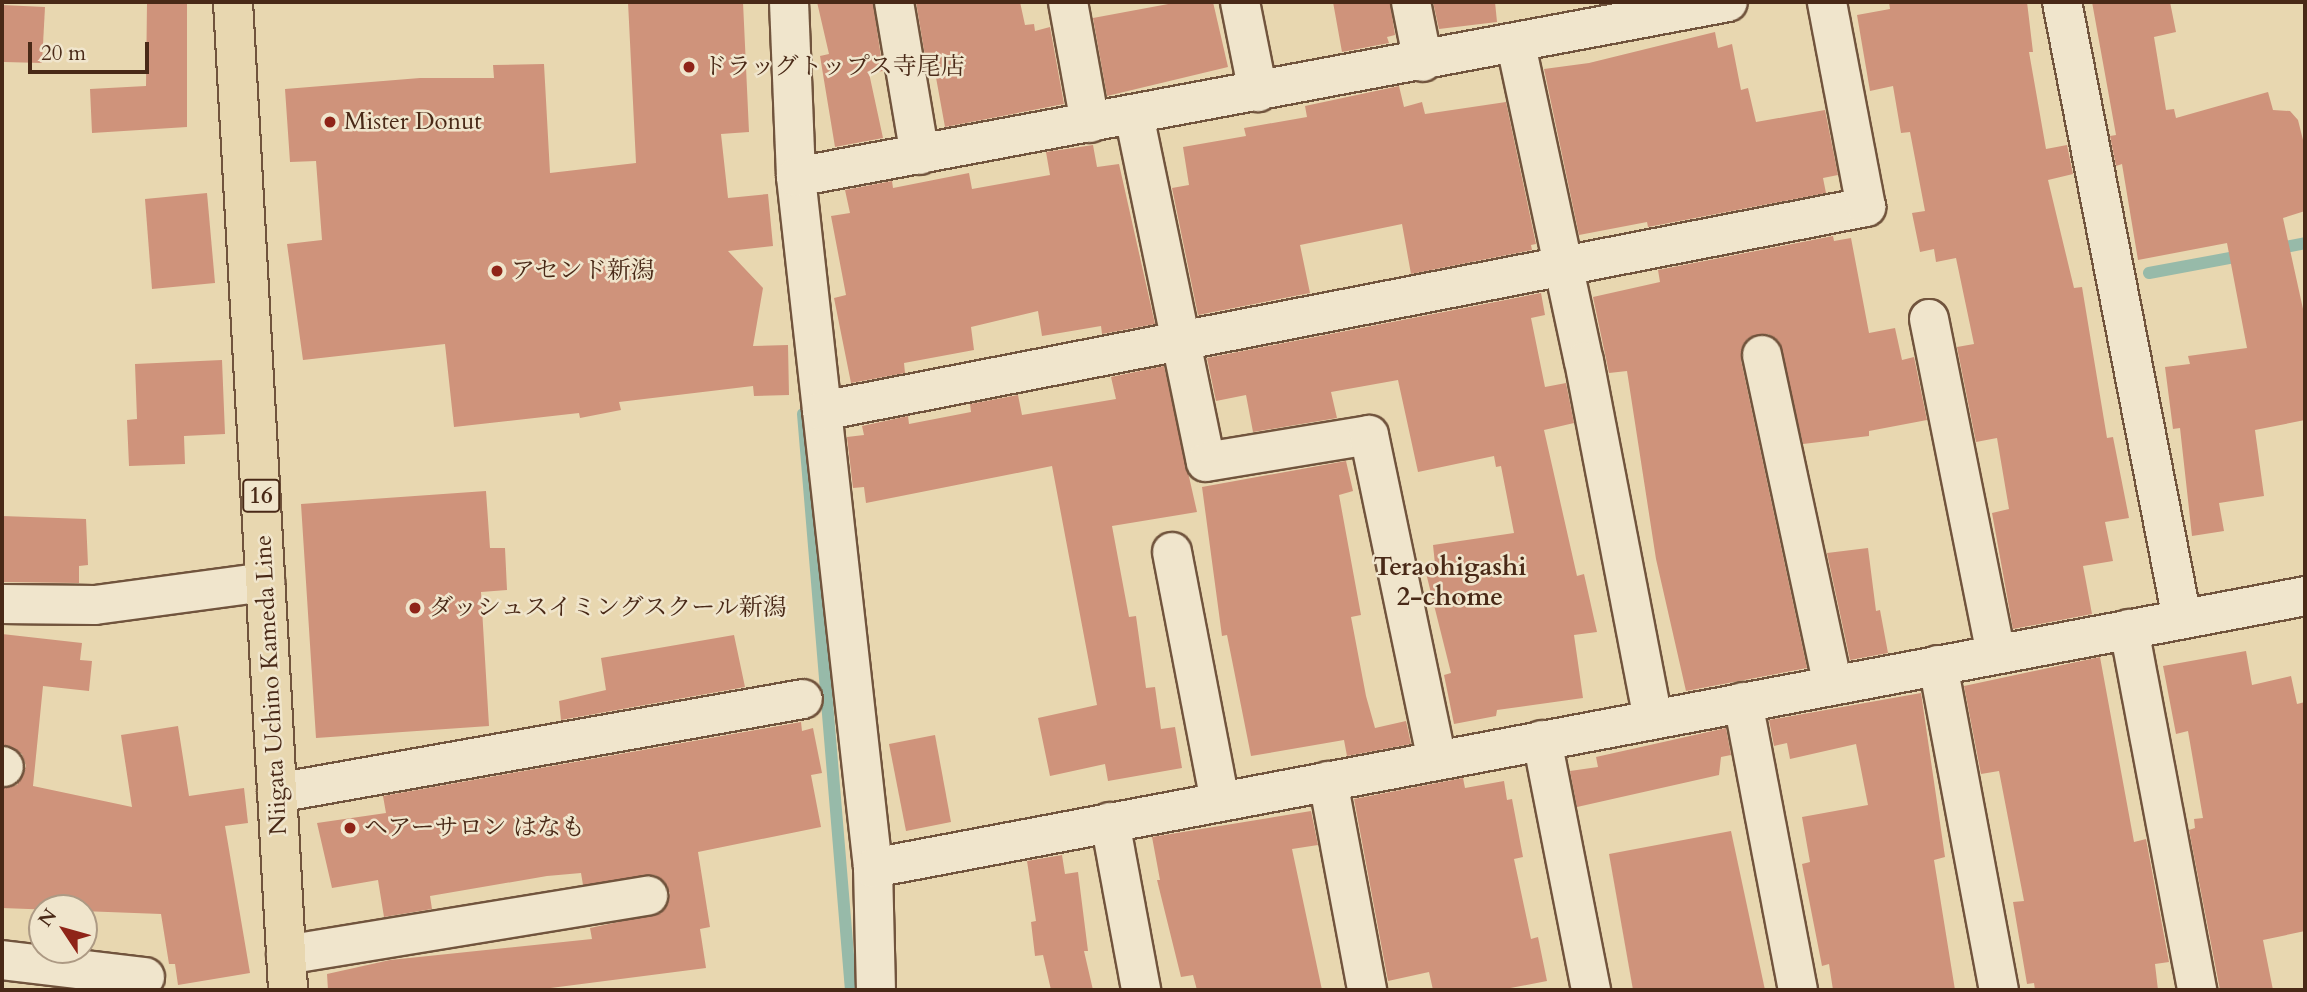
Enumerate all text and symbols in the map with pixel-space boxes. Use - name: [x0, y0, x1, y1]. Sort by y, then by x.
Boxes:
- scale bar: [32, 28, 152, 72]
- text: 20 m: [41, 39, 86, 68]
- place label: ドラッグトップス寺尾店: [703, 53, 967, 81]
- marker: ドラッグトップス寺尾店: [681, 59, 697, 75]
- place label: Mister Donut: [344, 108, 482, 136]
- marker: Mister Donut: [322, 114, 338, 130]
- place label: アセンド新潟: [511, 257, 655, 285]
- marker: アセンド新潟: [489, 263, 505, 279]
- road number: 16: [242, 476, 280, 516]
- street label: Niigata Uchino Kameda Line: [249, 534, 293, 836]
- district label: Teraohigashi 2-chome: [1373, 551, 1527, 612]
- place label: ダッシュスイミングスクール新潟: [429, 594, 789, 622]
- marker: ダッシュスイミングスクール新潟: [407, 600, 423, 616]
- place label: ヘアーサロン はなも: [364, 814, 586, 842]
- marker: ヘアーサロン はなも: [342, 820, 358, 836]
- north arrow: [28, 894, 98, 964]
- text: N: [32, 904, 63, 932]

